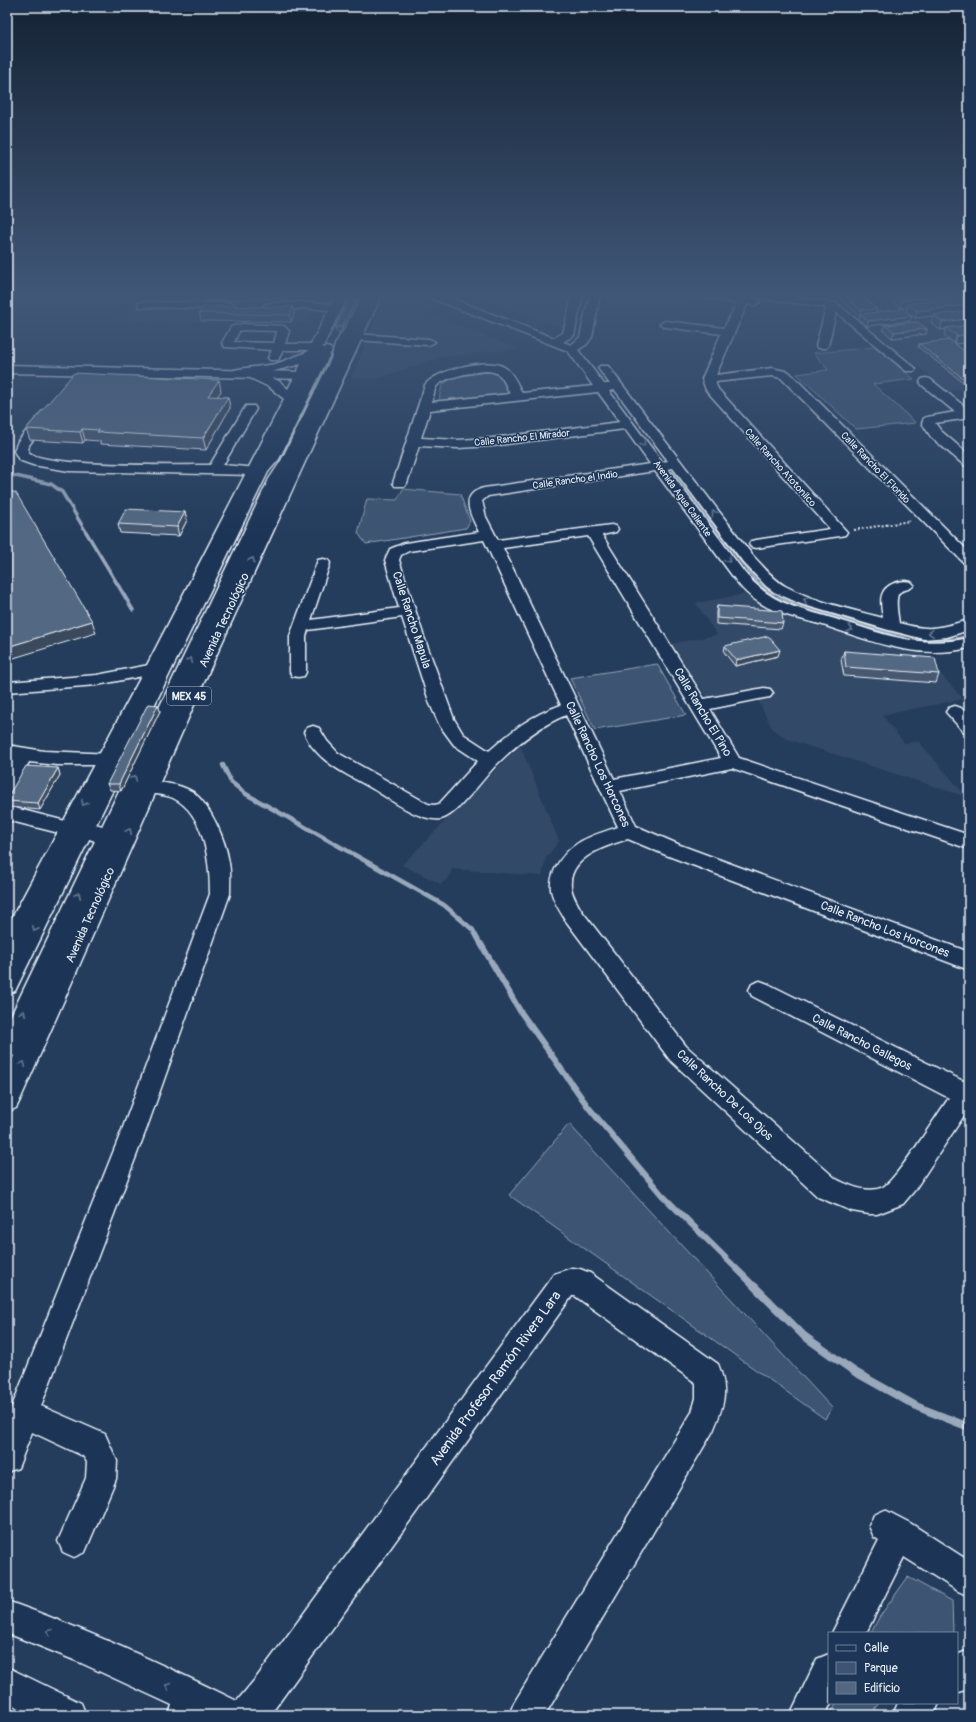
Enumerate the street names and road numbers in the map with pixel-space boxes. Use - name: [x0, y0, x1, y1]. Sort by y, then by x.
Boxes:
- street label: Calle Rancho Atotonilco: [742, 426, 819, 510]
- street label: Calle Rancho El Mirador: [474, 427, 571, 449]
- street label: Calle Rancho El Florido: [838, 429, 913, 506]
- street label: Avenida Agua Caliente: [650, 458, 714, 539]
- street label: Calle Rancho el Indio: [532, 468, 619, 492]
- street label: Avenida Tecnológico: [196, 570, 253, 670]
- street label: Calle Rancho Mapula: [389, 570, 434, 671]
- street label: Calle Rancho El Pino: [670, 665, 735, 760]
- road number: MEX 45: [167, 687, 211, 705]
- street label: Calle Rancho Los Horcones: [562, 699, 634, 830]
- street label: Avenida Tecnológico: [63, 865, 118, 965]
- street label: Calle Rancho Los Horcones: [818, 898, 952, 961]
- street label: Calle Rancho Gallegos: [809, 1011, 915, 1074]
- street label: Calle Rancho De Los Ojos: [673, 1047, 776, 1144]
- street label: Avenida Profesor Ramón Rivera Lara: [426, 1288, 564, 1469]

